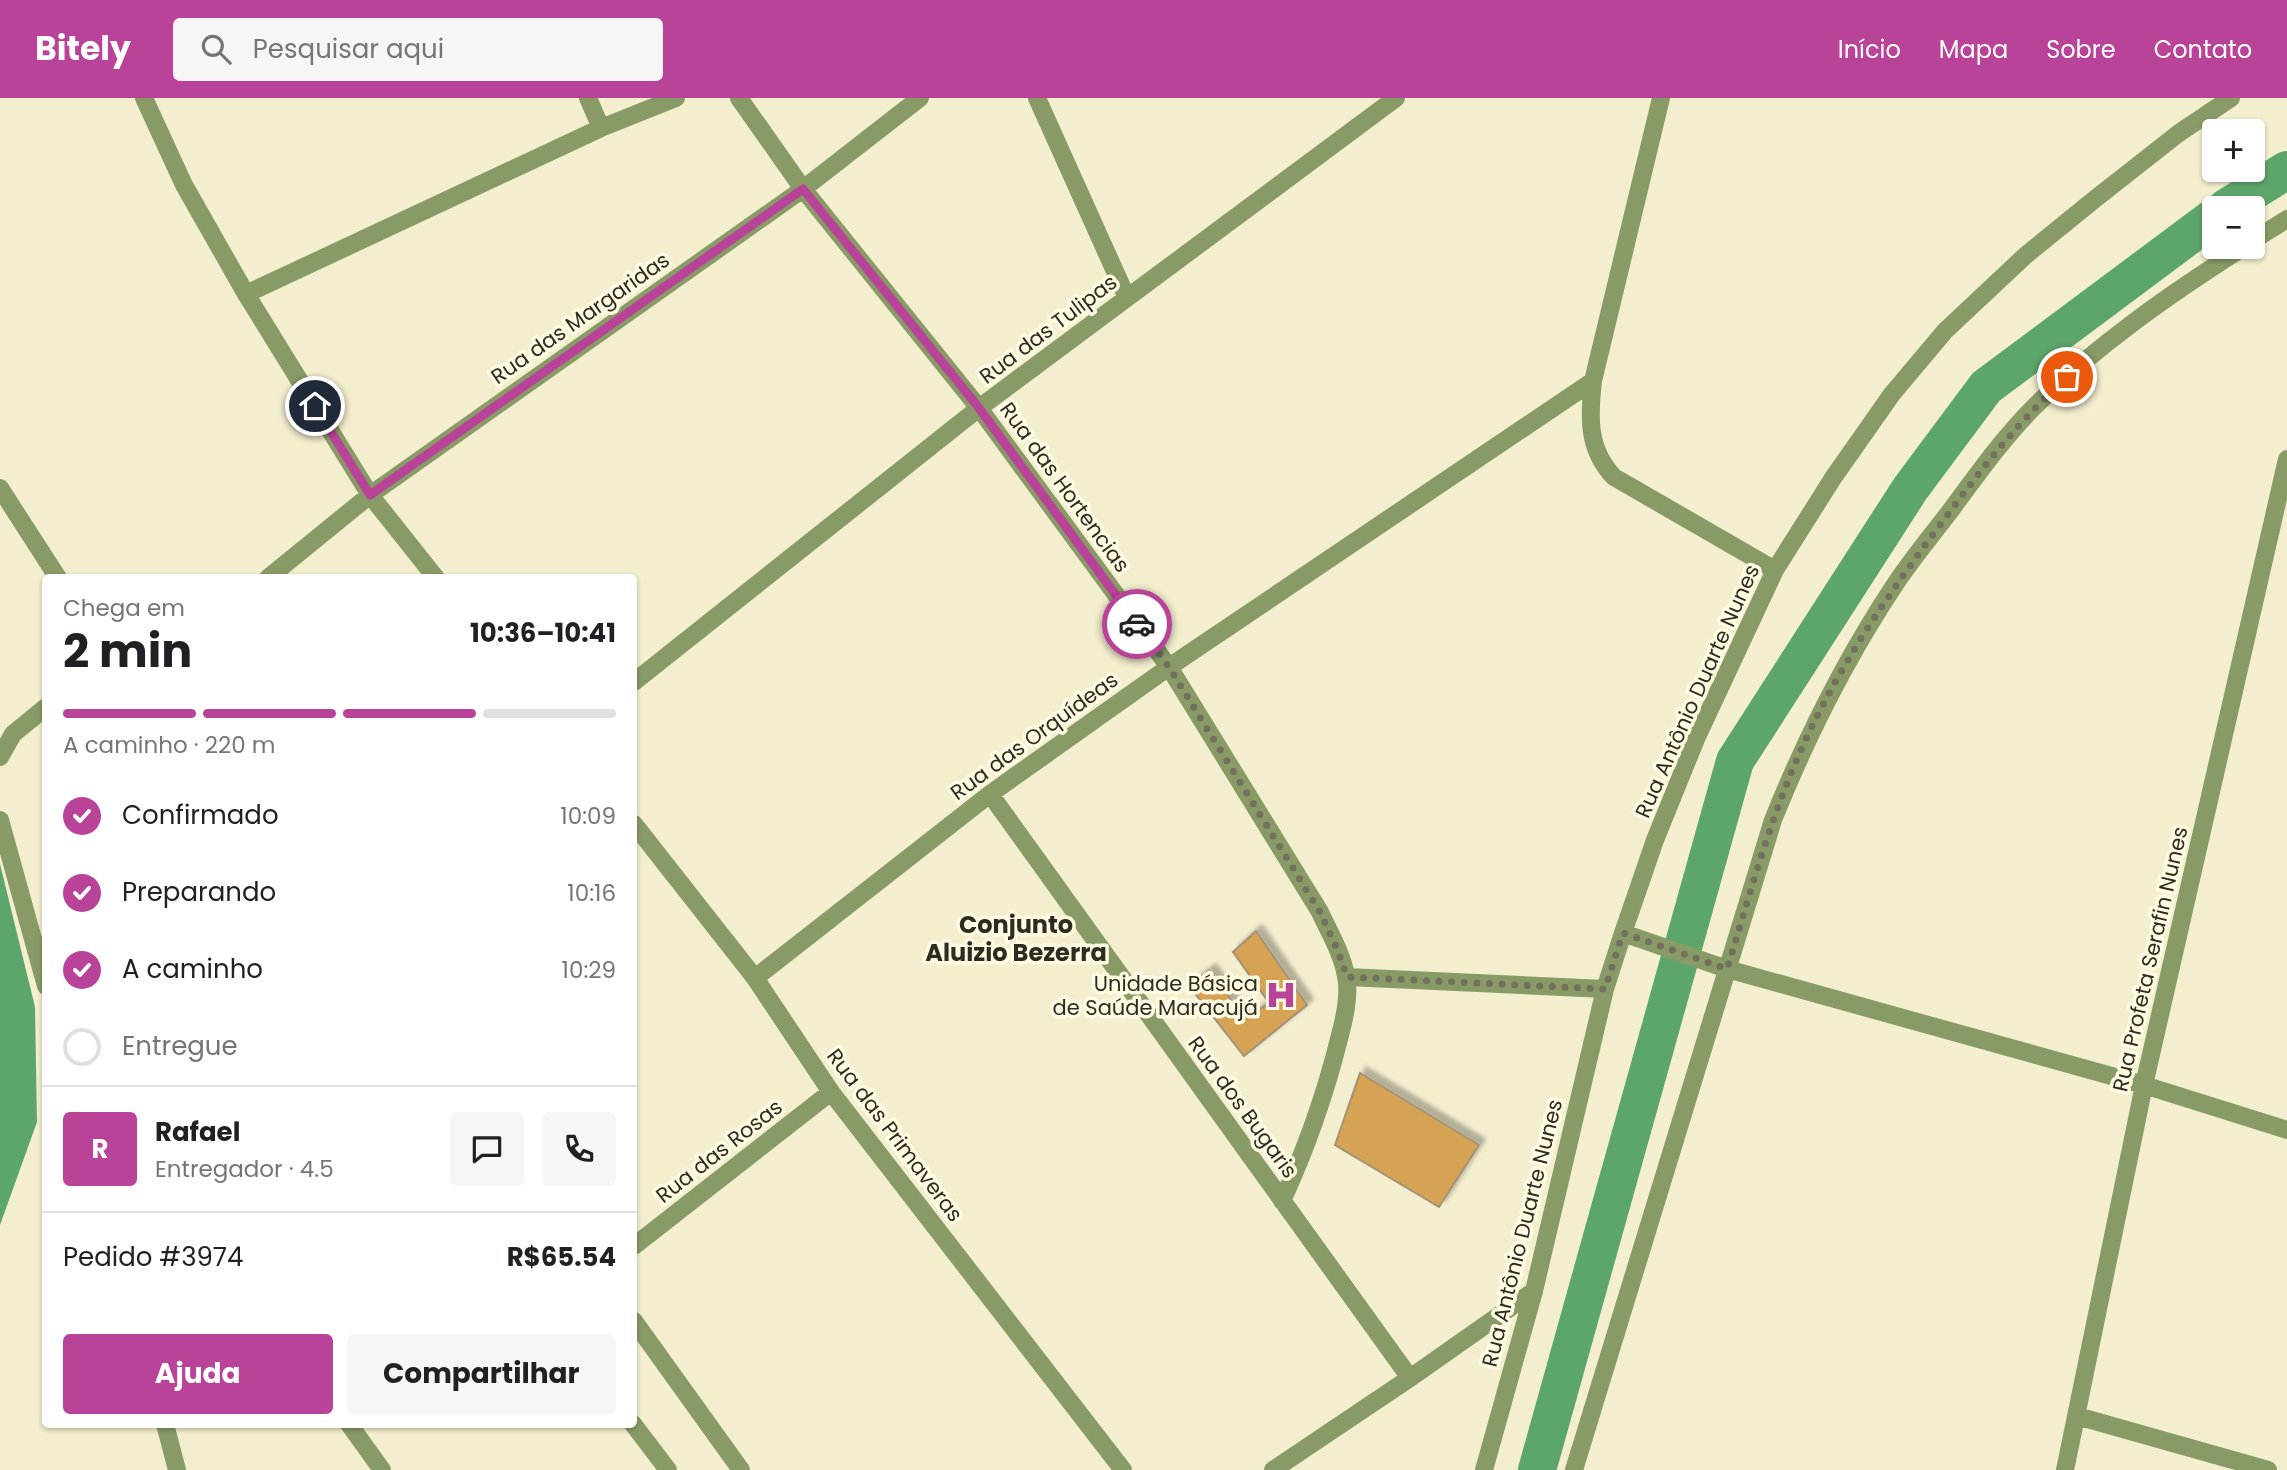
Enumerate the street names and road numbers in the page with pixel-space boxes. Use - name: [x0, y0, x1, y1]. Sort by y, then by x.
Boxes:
- street label: Rua das Margaridas: [485, 245, 675, 391]
- street label: Rua das Tulipas: [973, 268, 1123, 390]
- street label: Rua das Hortencias: [993, 396, 1137, 578]
- street label: Rua Antônio Duarte Nunes: [1628, 560, 1766, 822]
- street label: Rua das Orquídeas: [944, 665, 1124, 807]
- street label: Rua Profeta Serafin Nunes: [2105, 824, 2195, 1094]
- street label: Rua dos Bugaris: [1182, 1030, 1304, 1184]
- street label: Rua das Primaveras: [820, 1043, 970, 1227]
- street label: Rua das Rosas: [650, 1092, 788, 1210]
- street label: Rua Antônio Duarte Nunes: [1475, 1096, 1569, 1370]

